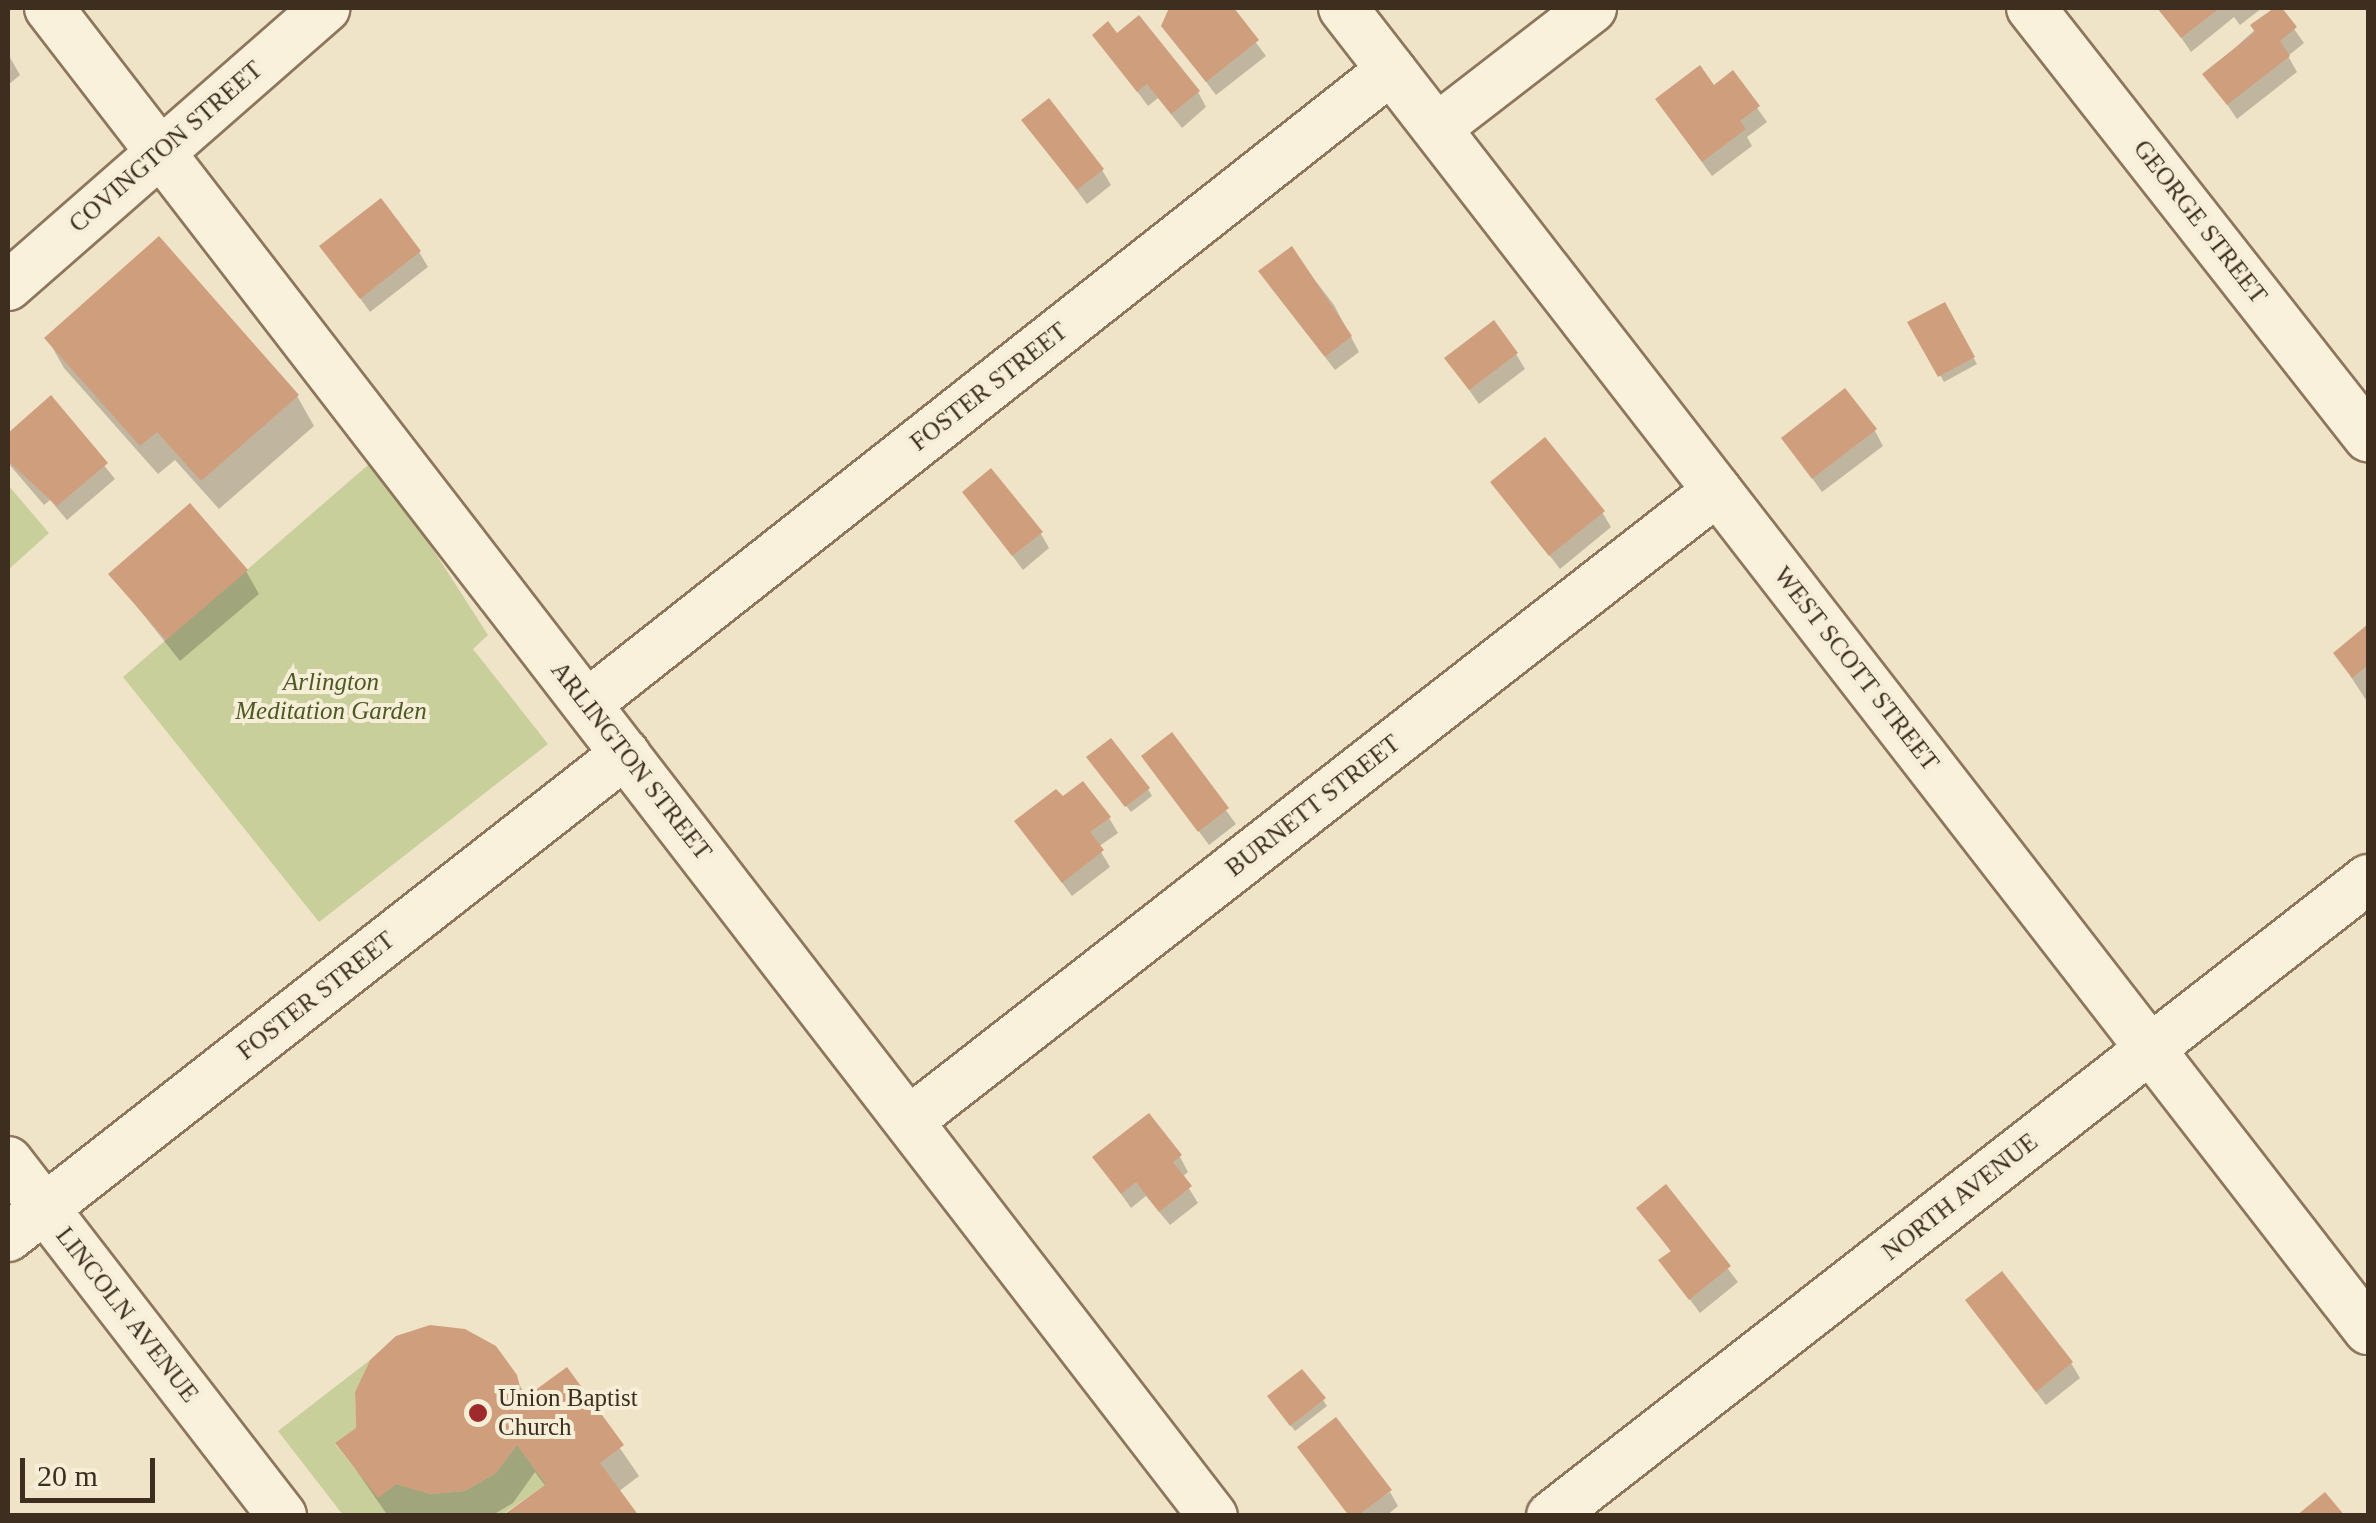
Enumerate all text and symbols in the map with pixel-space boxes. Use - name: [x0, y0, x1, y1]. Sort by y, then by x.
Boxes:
- street label: COVINGTON STREET: [63, 55, 269, 239]
- street label: GEORGE STREET: [2127, 134, 2273, 310]
- street label: FOSTER STREET: [905, 316, 1073, 458]
- street label: WEST SCOTT STREET: [1767, 561, 1945, 777]
- street label: ARLINGTON STREET: [544, 656, 718, 866]
- park label: Arlington Meditation Garden: [235, 668, 427, 727]
- street label: BURNETT STREET: [1220, 729, 1406, 883]
- street label: FOSTER STREET: [232, 925, 400, 1067]
- street label: NORTH AVENUE: [1876, 1127, 2044, 1267]
- street label: LINCOLN AVENUE: [49, 1221, 205, 1409]
- place label: Union Baptist Church: [498, 1384, 638, 1443]
- marker: Union Baptist Church: [467, 1402, 489, 1424]
- scale bar: [25, 1438, 160, 1500]
- text: 20 m: [37, 1459, 98, 1492]

